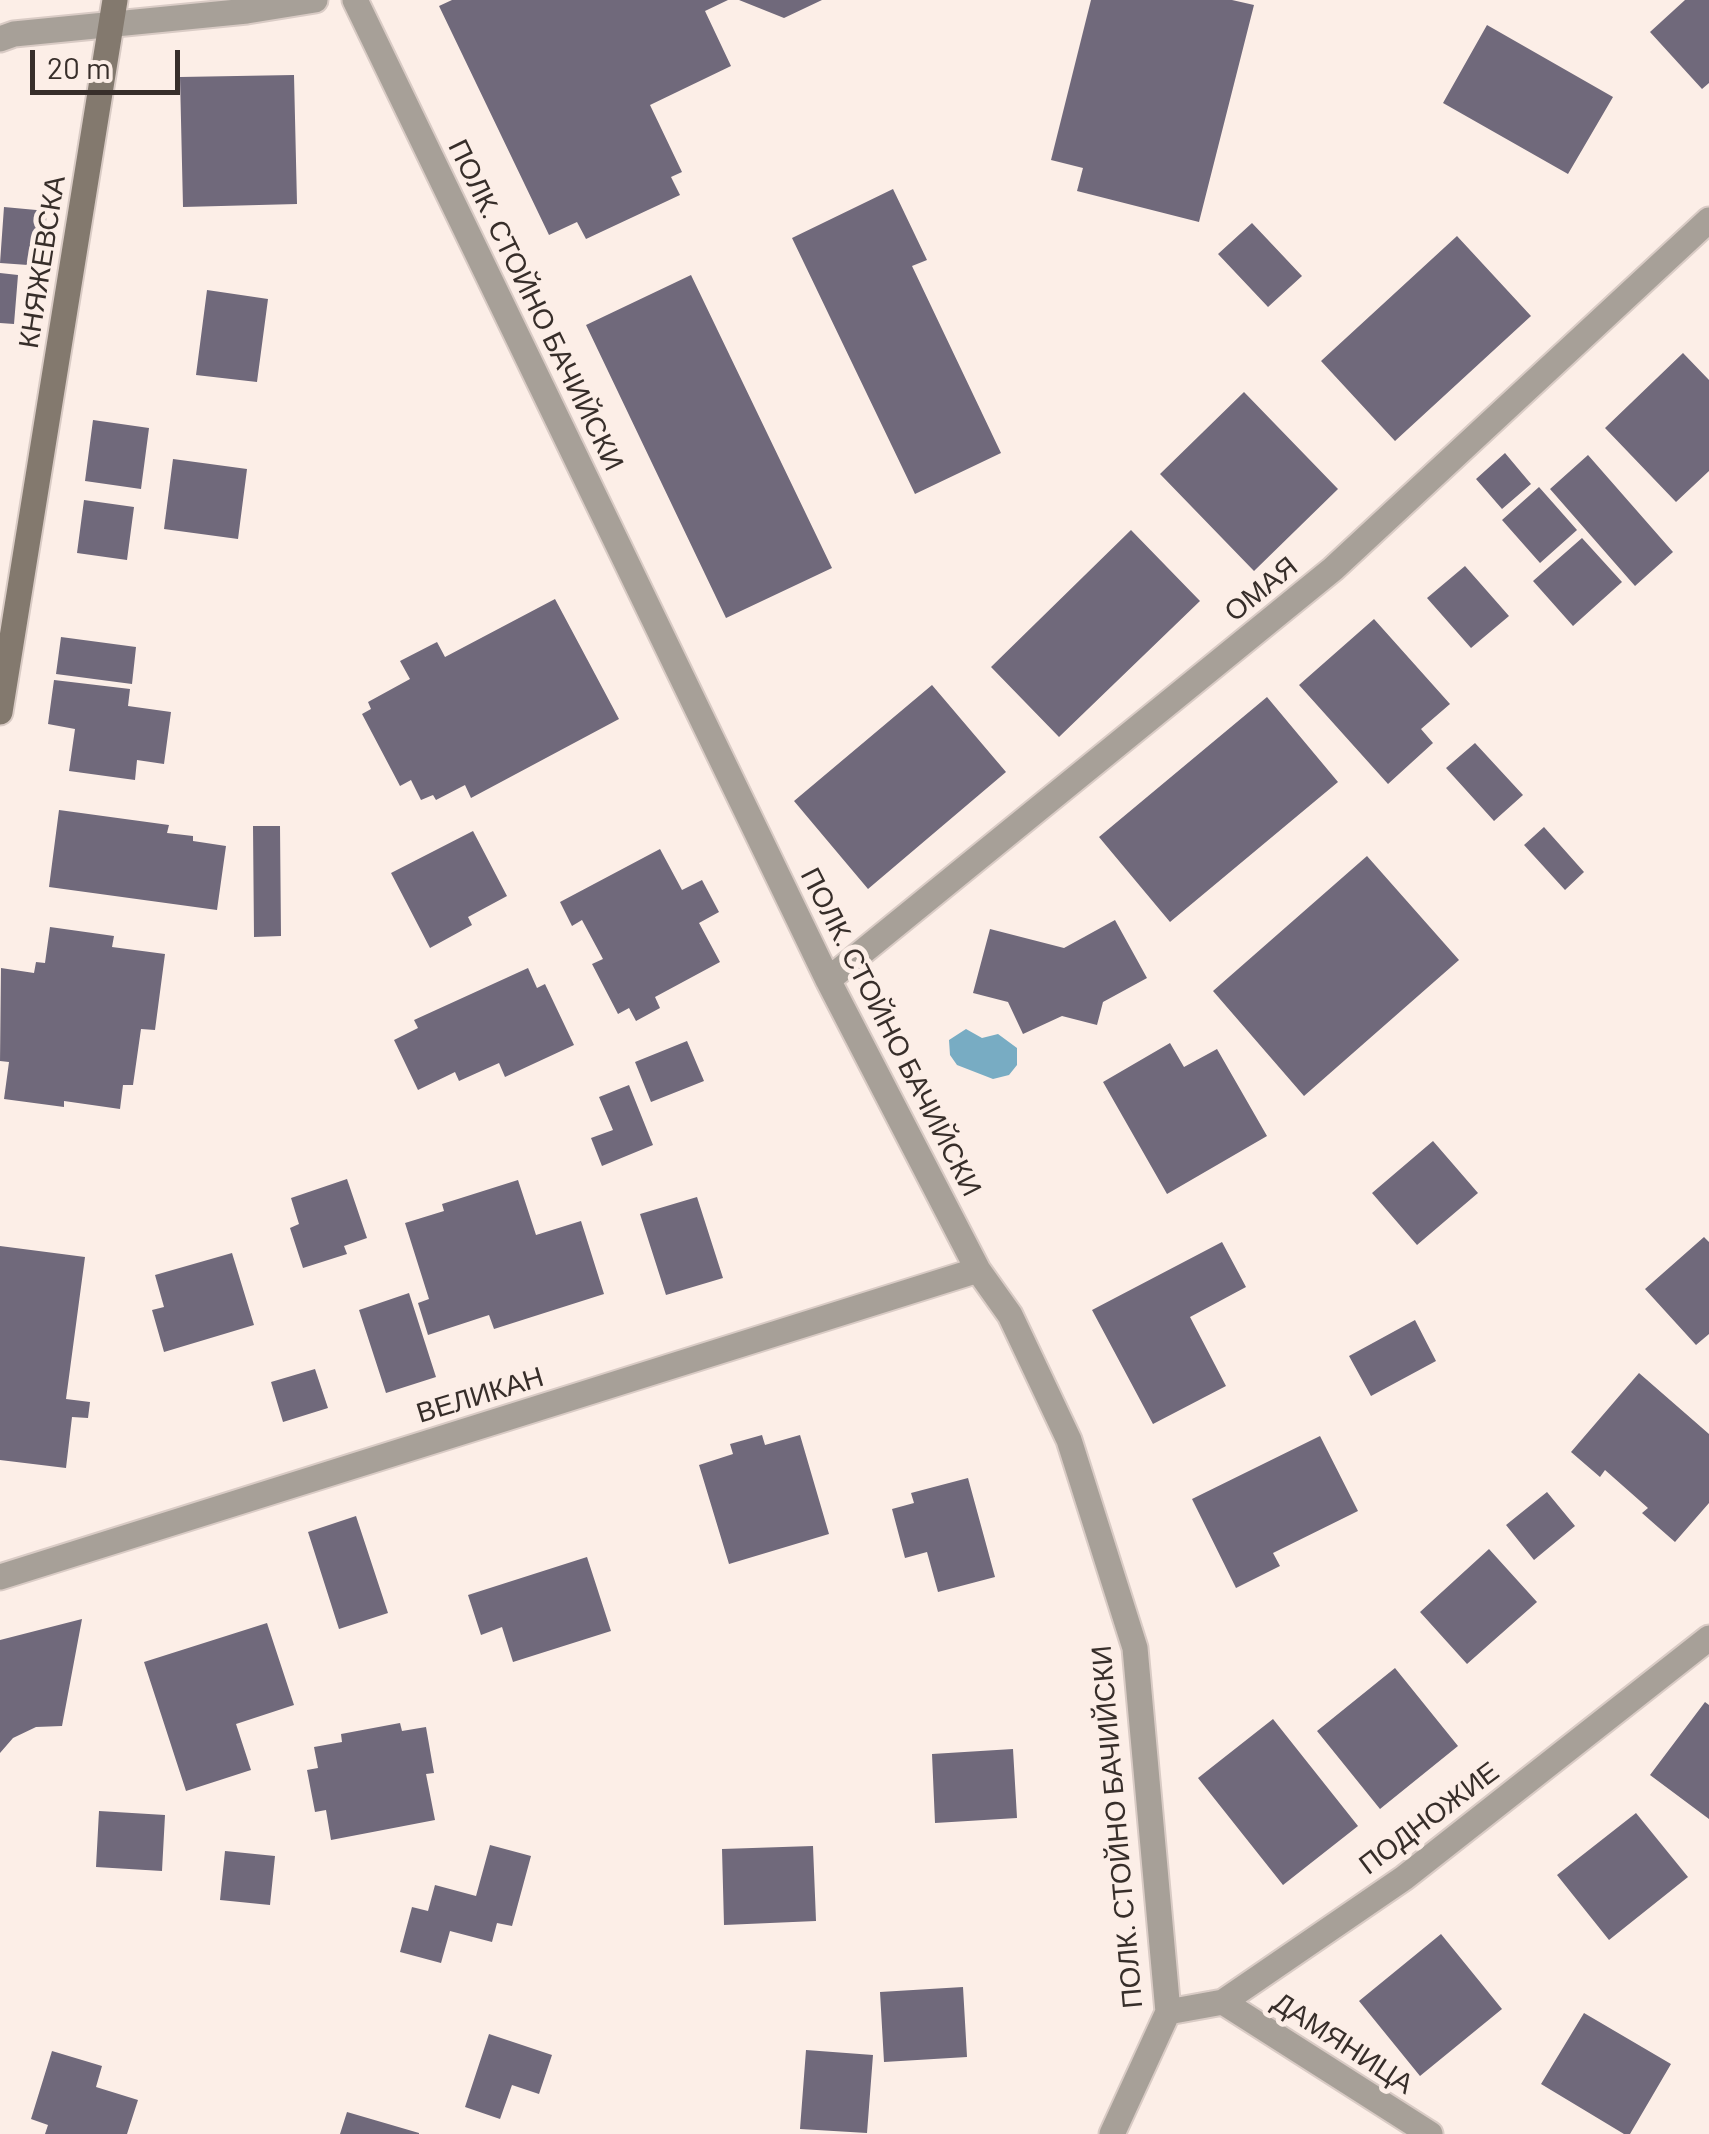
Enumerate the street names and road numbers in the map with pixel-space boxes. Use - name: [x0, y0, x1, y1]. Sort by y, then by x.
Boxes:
- street label: ПОЛК. СТОЙНО БАЧИЙСКИ: [441, 134, 631, 476]
- street label: КНЯЖЕВСКА: [12, 173, 72, 351]
- street label: ОМАЯ: [1218, 550, 1304, 628]
- street label: ПОЛК. СТОЙНО БАЧИЙСКИ: [793, 862, 989, 1202]
- street label: ВЕЛИКАН: [412, 1360, 548, 1430]
- street label: ПОЛК. СТОЙНО БАЧИЙСКИ: [1084, 1644, 1150, 2010]
- street label: ПОДНОЖИЕ: [1352, 1755, 1506, 1881]
- street label: ДАМЯНИЦА: [1266, 1985, 1420, 2101]

